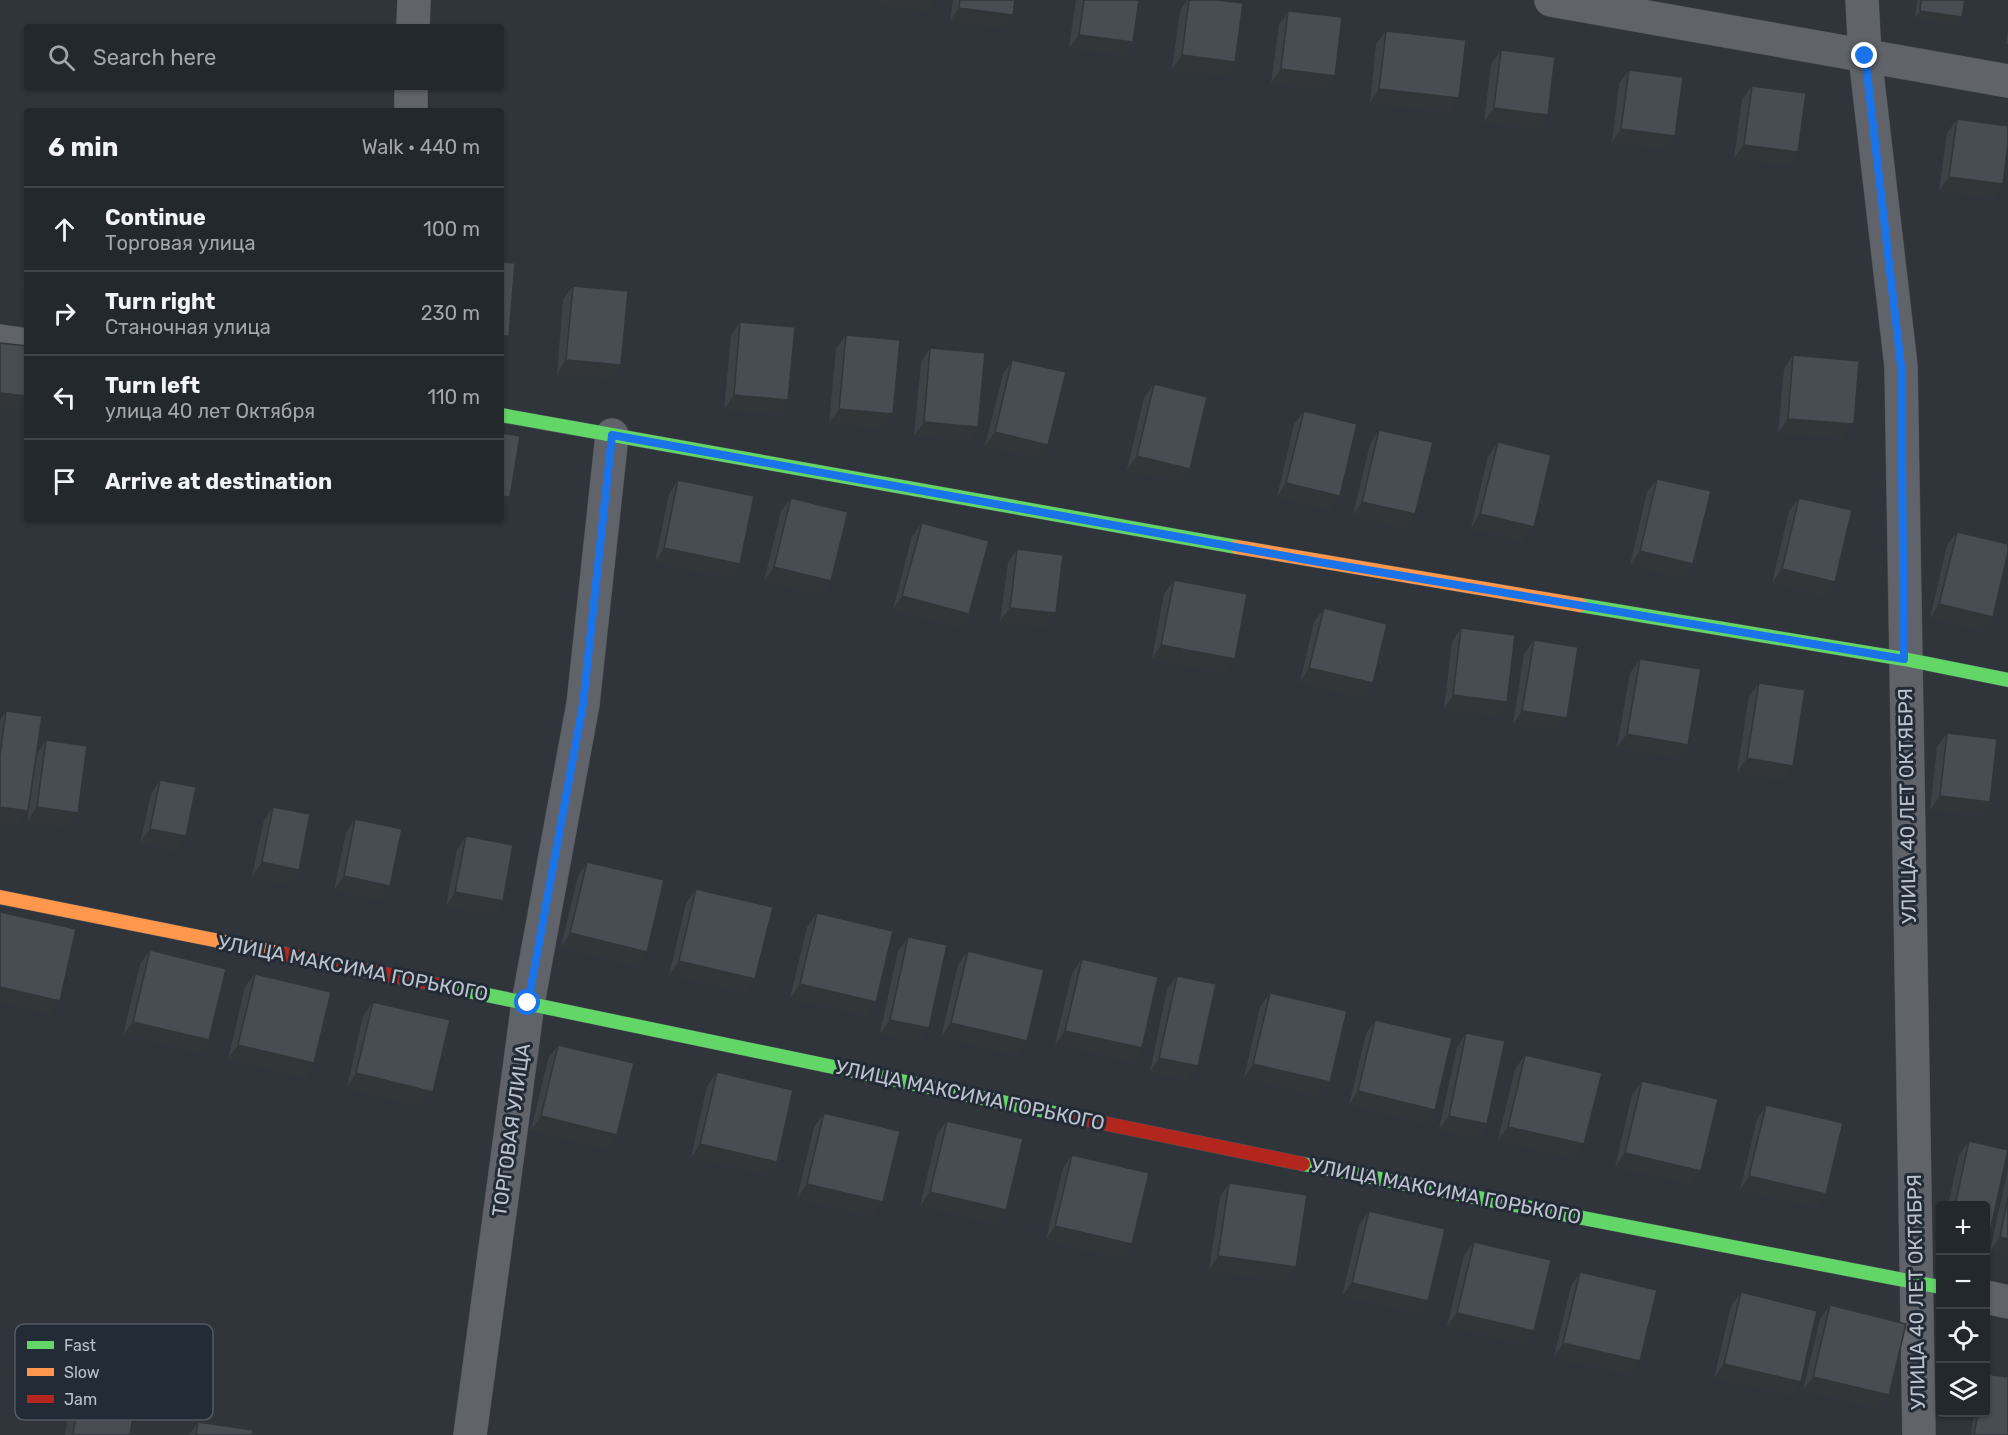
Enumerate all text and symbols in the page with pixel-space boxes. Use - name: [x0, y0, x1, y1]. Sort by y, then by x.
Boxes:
- search box: [24, 24, 504, 90]
- icon: search: [45, 41, 78, 74]
- route end: [1851, 42, 1877, 68]
- text: Search here: [93, 44, 216, 71]
- text: 6 min: [48, 132, 118, 163]
- text: Walk · 440 m: [362, 135, 480, 159]
- text: Continue: [105, 204, 206, 231]
- icon: ahead: [48, 213, 81, 246]
- text: 100 m: [423, 217, 480, 241]
- text: Торговая улица: [105, 231, 255, 255]
- text: Turn right: [105, 288, 215, 315]
- icon: right: [48, 297, 81, 330]
- text: 230 m: [421, 301, 480, 325]
- text: Станочная улица: [105, 315, 271, 339]
- text: Turn left: [105, 372, 200, 399]
- icon: left: [48, 381, 81, 414]
- text: 110 m: [428, 385, 480, 409]
- text: улица 40 лет Октября: [105, 399, 315, 423]
- icon: arrive: [48, 465, 81, 498]
- text: Arrive at destination: [105, 468, 332, 495]
- street label: УЛИЦА 40 ЛЕТ ОКТЯБРЯ: [1893, 688, 1921, 924]
- street label: УЛИЦА МАКСИМА ГОРЬКОГО: [216, 930, 490, 1006]
- route start: [514, 989, 540, 1015]
- street label: ТОРГОВАЯ УЛИЦА: [487, 1042, 535, 1218]
- street label: УЛИЦА МАКСИМА ГОРЬКОГО: [833, 1055, 1107, 1135]
- street label: УЛИЦА МАКСИМА ГОРЬКОГО: [1309, 1153, 1583, 1229]
- street label: УЛИЦА 40 ЛЕТ ОКТЯБРЯ: [1902, 1174, 1930, 1410]
- map controls: [1936, 1201, 1990, 1417]
- button: +: [1936, 1201, 1990, 1255]
- button: −: [1936, 1255, 1990, 1309]
- button: locate: [1936, 1309, 1990, 1363]
- legend: [15, 1324, 213, 1420]
- text: Fast: [64, 1336, 96, 1355]
- text: Slow: [64, 1363, 100, 1382]
- button: layers: [1936, 1363, 1990, 1417]
- text: Jam: [64, 1390, 97, 1409]

